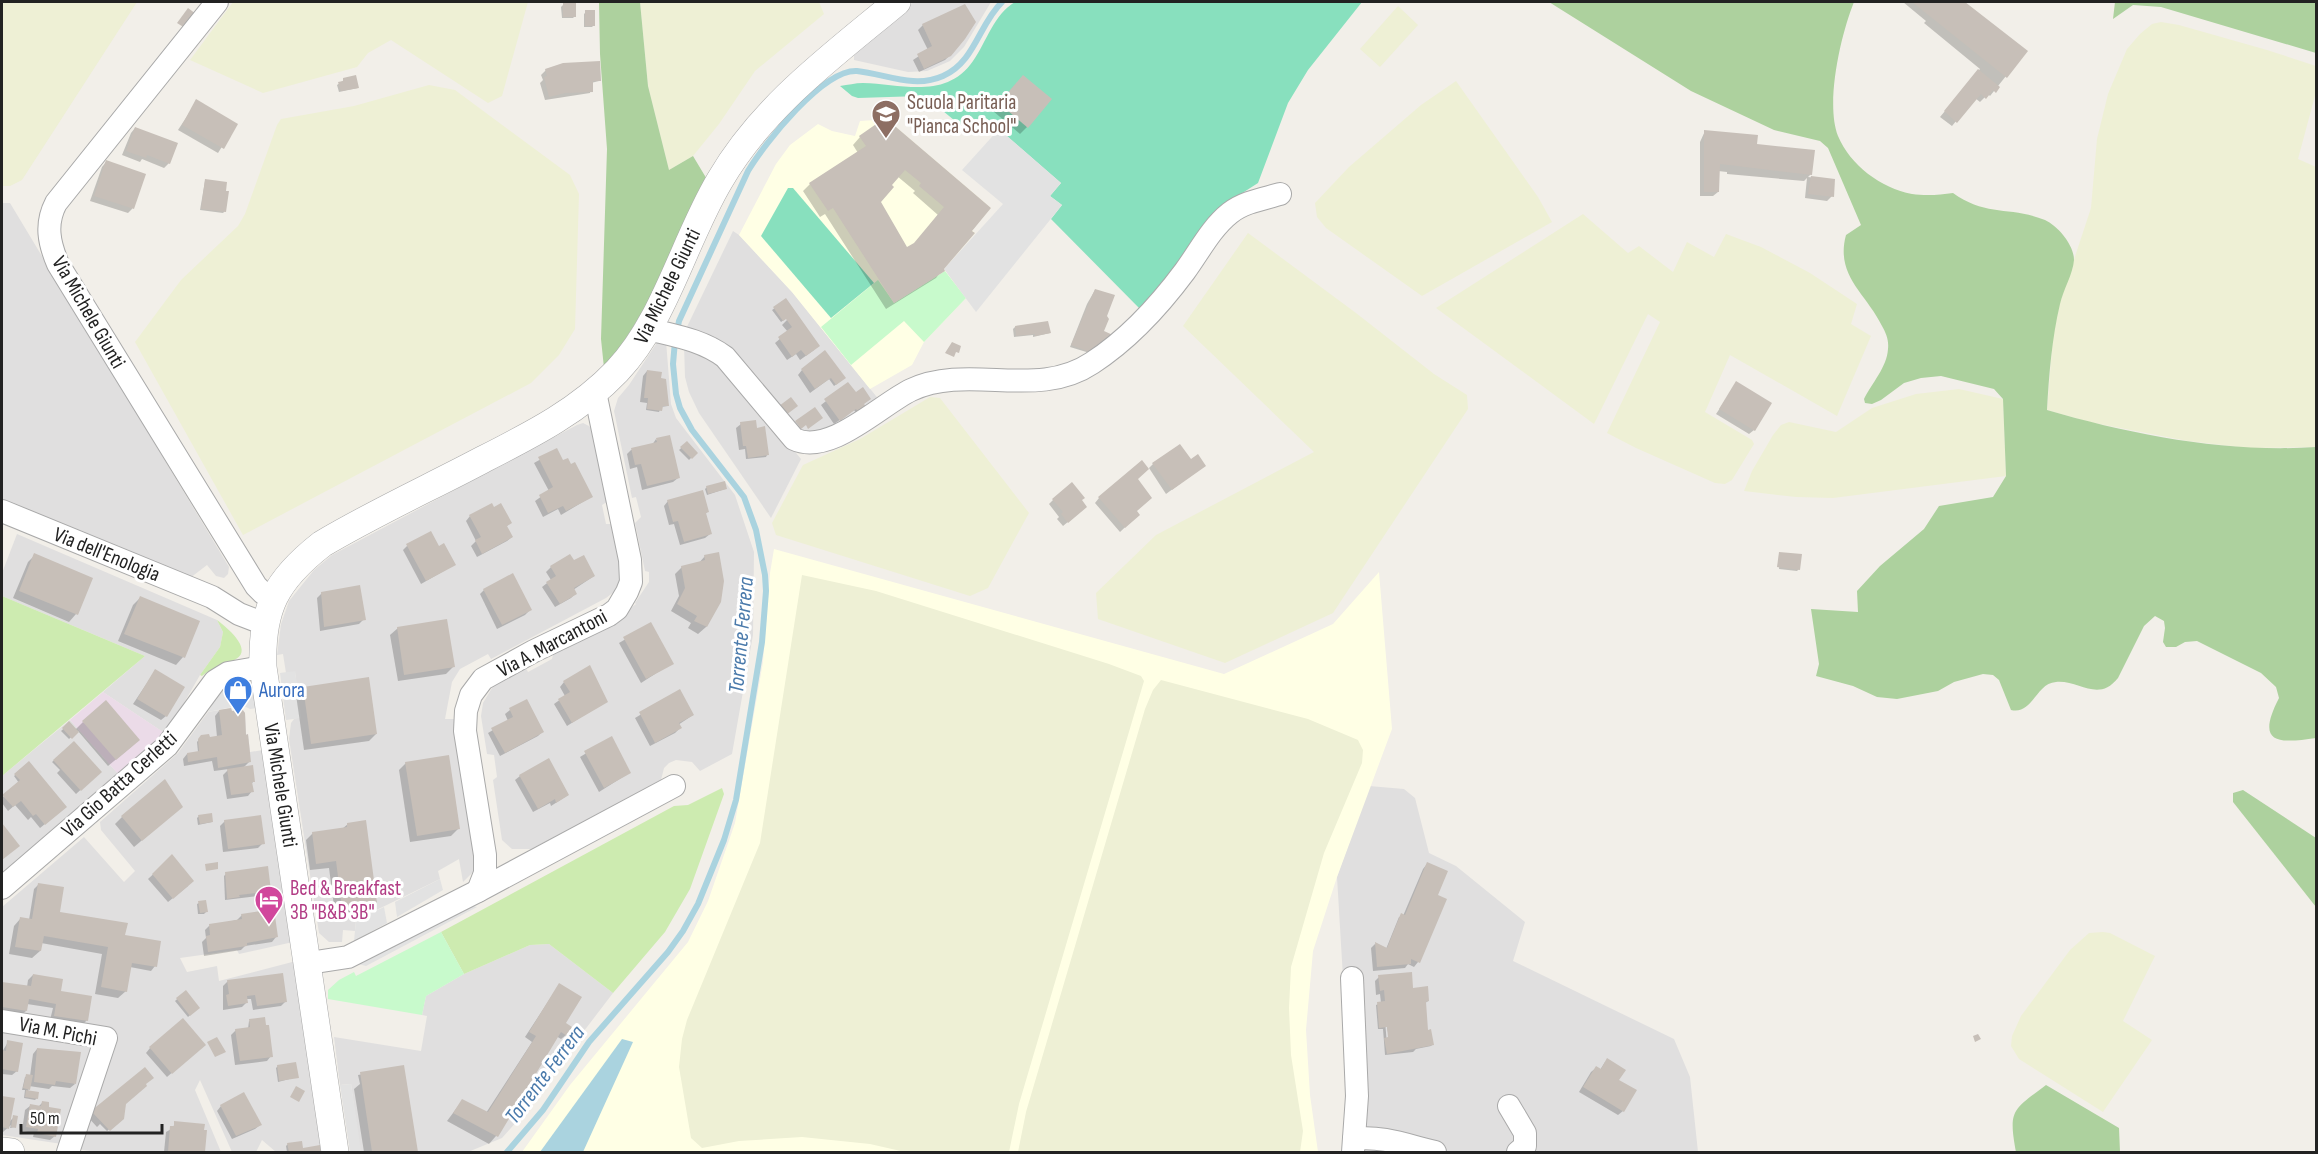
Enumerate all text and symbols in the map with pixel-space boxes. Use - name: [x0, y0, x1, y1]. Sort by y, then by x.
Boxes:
- place label: Scuola Paritaria "Pianca School": [907, 90, 1016, 139]
- school or university icon: Scuola Paritaria "Pianca School": [870, 98, 902, 140]
- street label: Via Michele Giunti: [629, 224, 706, 348]
- street label: Via Michele Giunti: [46, 252, 131, 373]
- street label: Via dell'Enologia: [50, 522, 164, 587]
- water label: Torrente Ferrera: [723, 576, 760, 694]
- street label: Via A. Marcantoni: [493, 604, 611, 683]
- shop icon: Aurora: [222, 674, 254, 716]
- place label: Aurora: [258, 678, 305, 703]
- street label: Via Michele Giunti: [258, 721, 303, 849]
- street label: Via Gio Batta Cerletti: [57, 726, 182, 843]
- place label: Bed & Breakfast 3B "B&B 3B": [290, 876, 401, 925]
- hotel icon: Bed & Breakfast 3B "B&B 3B": [253, 884, 285, 926]
- street label: Via M. Pichi: [17, 1012, 99, 1051]
- water label: Torrente Ferrera: [499, 1020, 591, 1130]
- scale bar: [21, 1097, 162, 1135]
- text: 50 m: [30, 1108, 60, 1129]

